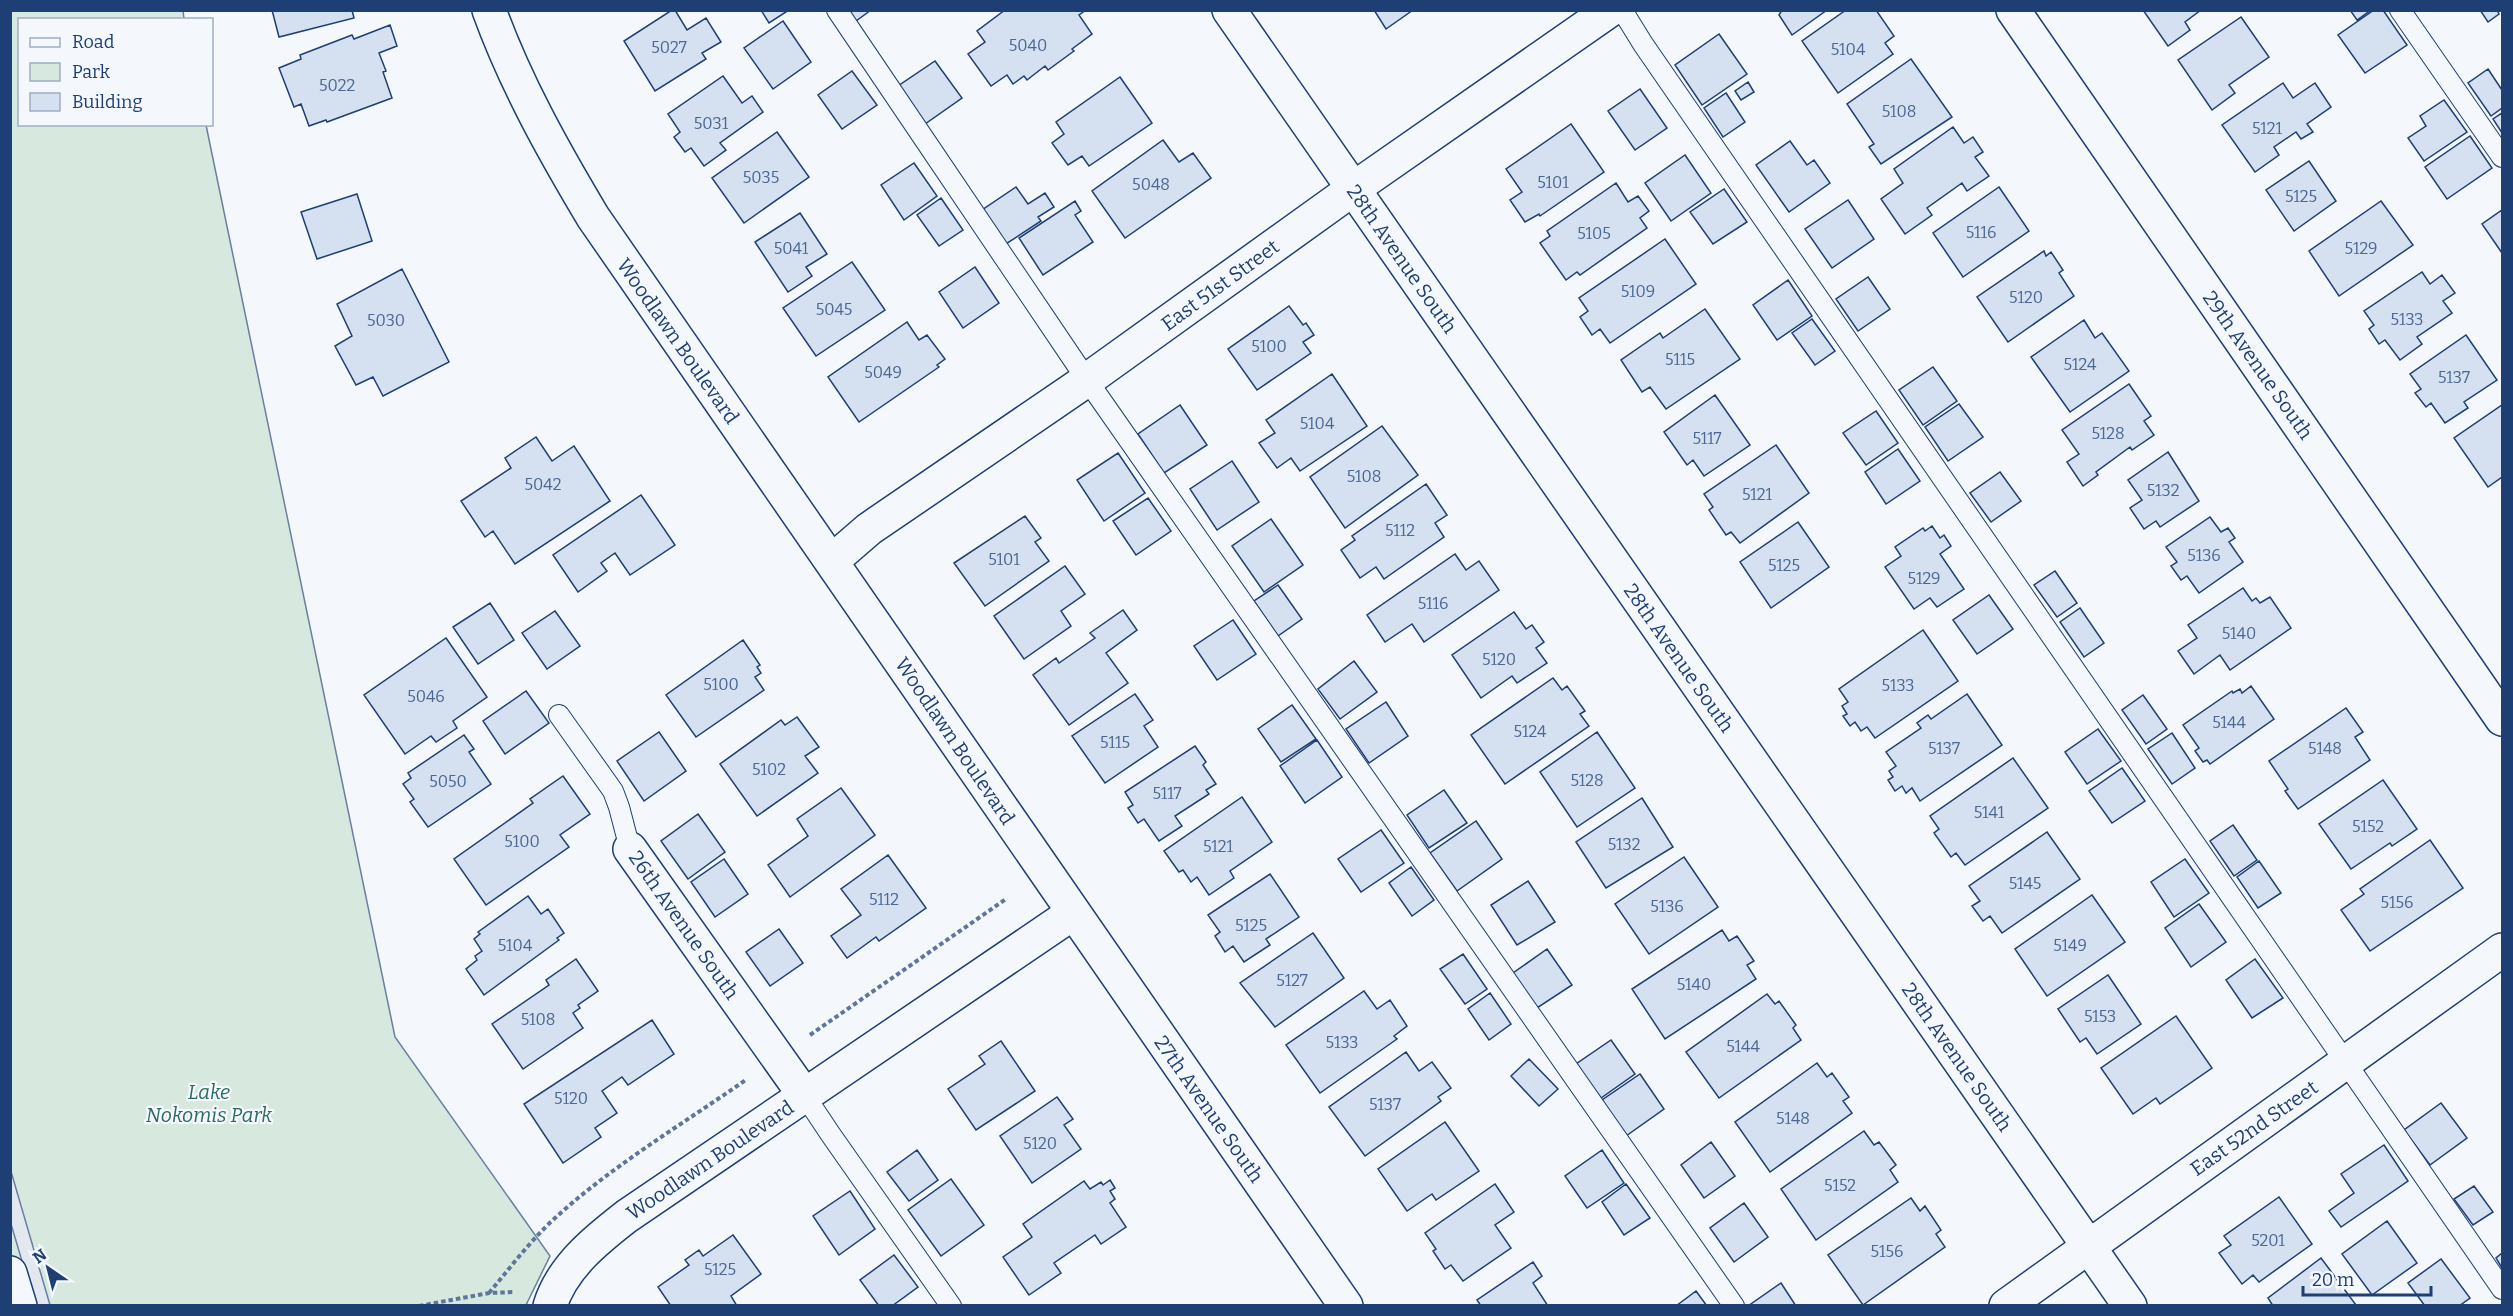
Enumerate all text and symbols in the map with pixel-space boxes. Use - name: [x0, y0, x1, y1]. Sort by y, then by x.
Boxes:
- legend: [18, 18, 213, 126]
- text: Road: [72, 31, 115, 53]
- house number: 5040: [1009, 36, 1047, 55]
- house number: 5027: [651, 38, 687, 57]
- house number: 5104: [1831, 40, 1866, 59]
- text: Park: [72, 61, 111, 83]
- house number: 5022: [319, 76, 355, 95]
- text: Building: [72, 91, 143, 113]
- house number: 5108: [1882, 102, 1916, 121]
- house number: 5031: [694, 114, 729, 133]
- house number: 5121: [2252, 119, 2283, 138]
- house number: 5035: [743, 168, 779, 187]
- house number: 5101: [1537, 173, 1569, 192]
- house number: 5048: [1132, 175, 1170, 194]
- street label: 28th Avenue South: [1342, 180, 1463, 338]
- house number: 5125: [2285, 187, 2317, 206]
- house number: 5116: [1966, 223, 1996, 242]
- house number: 5105: [1577, 224, 1611, 243]
- street label: East 51st Street: [1156, 234, 1284, 336]
- house number: 5041: [774, 239, 809, 258]
- house number: 5129: [2345, 239, 2377, 258]
- street label: Woodlawn Boulevard: [612, 254, 744, 428]
- house number: 5109: [1621, 282, 1655, 301]
- street label: 29th Avenue South: [2198, 286, 2318, 444]
- house number: 5120: [2009, 288, 2043, 307]
- house number: 5045: [816, 300, 852, 319]
- house number: 5133: [2391, 310, 2423, 329]
- house number: 5030: [367, 311, 405, 330]
- house number: 5100: [1251, 337, 1287, 356]
- house number: 5115: [1665, 350, 1695, 369]
- house number: 5124: [2064, 355, 2097, 374]
- house number: 5049: [864, 363, 902, 382]
- house number: 5137: [2438, 368, 2470, 387]
- house number: 5104: [1300, 414, 1335, 433]
- house number: 5128: [2091, 424, 2125, 443]
- house number: 5117: [1692, 429, 1722, 448]
- house number: 5108: [1347, 467, 1381, 486]
- house number: 5042: [525, 475, 561, 494]
- house number: 5132: [2147, 481, 2179, 500]
- house number: 5121: [1742, 485, 1773, 504]
- house number: 5112: [1385, 521, 1415, 540]
- house number: 5136: [2187, 546, 2221, 565]
- house number: 5101: [988, 550, 1020, 569]
- house number: 5125: [1768, 556, 1800, 575]
- house number: 5129: [1908, 569, 1940, 588]
- street label: 28th Avenue South: [1619, 579, 1740, 737]
- house number: 5116: [1418, 594, 1448, 613]
- house number: 5140: [2222, 624, 2256, 643]
- house number: 5120: [1482, 650, 1516, 669]
- street label: Woodlawn Boulevard: [890, 653, 1020, 829]
- house number: 5100: [703, 675, 739, 694]
- house number: 5133: [1882, 676, 1914, 695]
- house number: 5046: [407, 687, 445, 706]
- house number: 5144: [2212, 713, 2246, 732]
- house number: 5124: [1514, 722, 1547, 741]
- house number: 5115: [1100, 733, 1130, 752]
- house number: 5137: [1928, 739, 1960, 758]
- house number: 5148: [2308, 739, 2342, 758]
- house number: 5102: [752, 760, 786, 779]
- house number: 5128: [1570, 771, 1604, 790]
- house number: 5050: [429, 772, 467, 791]
- house number: 5117: [1152, 784, 1182, 803]
- house number: 5141: [1974, 803, 2005, 822]
- house number: 5152: [2352, 817, 2384, 836]
- house number: 5100: [504, 832, 540, 851]
- house number: 5132: [1608, 835, 1640, 854]
- house number: 5121: [1203, 837, 1234, 856]
- street label: 26th Avenue South: [624, 846, 744, 1004]
- house number: 5145: [2009, 874, 2041, 893]
- house number: 5112: [869, 890, 899, 909]
- house number: 5156: [2381, 893, 2413, 912]
- house number: 5136: [1650, 897, 1684, 916]
- house number: 5125: [1235, 916, 1267, 935]
- house number: 5104: [498, 936, 533, 955]
- house number: 5149: [2053, 936, 2087, 955]
- house number: 5127: [1276, 971, 1308, 990]
- house number: 5140: [1677, 975, 1711, 994]
- street label: 28th Avenue South: [1897, 978, 2018, 1136]
- house number: 5153: [2084, 1007, 2116, 1026]
- house number: 5108: [521, 1010, 555, 1029]
- street label: 27th Avenue South: [1149, 1031, 1269, 1187]
- house number: 5133: [1326, 1033, 1358, 1052]
- house number: 5144: [1726, 1037, 1760, 1056]
- street label: East 52nd Street: [2186, 1075, 2322, 1181]
- park label: Lake Nokomis Park: [146, 1080, 272, 1127]
- house number: 5120: [554, 1089, 588, 1108]
- street label: Woodlawn Boulevard: [622, 1095, 798, 1225]
- house number: 5137: [1369, 1095, 1401, 1114]
- house number: 5148: [1776, 1109, 1810, 1128]
- house number: 5120: [1023, 1134, 1057, 1153]
- house number: 5152: [1824, 1176, 1856, 1195]
- house number: 5201: [2251, 1231, 2285, 1250]
- north arrow: [18, 1238, 78, 1298]
- house number: 5156: [1871, 1242, 1903, 1261]
- text: N: [29, 1245, 50, 1267]
- scale bar: [2303, 1259, 2430, 1297]
- house number: 5125: [704, 1260, 736, 1279]
- text: 20 m: [2312, 1269, 2354, 1291]

